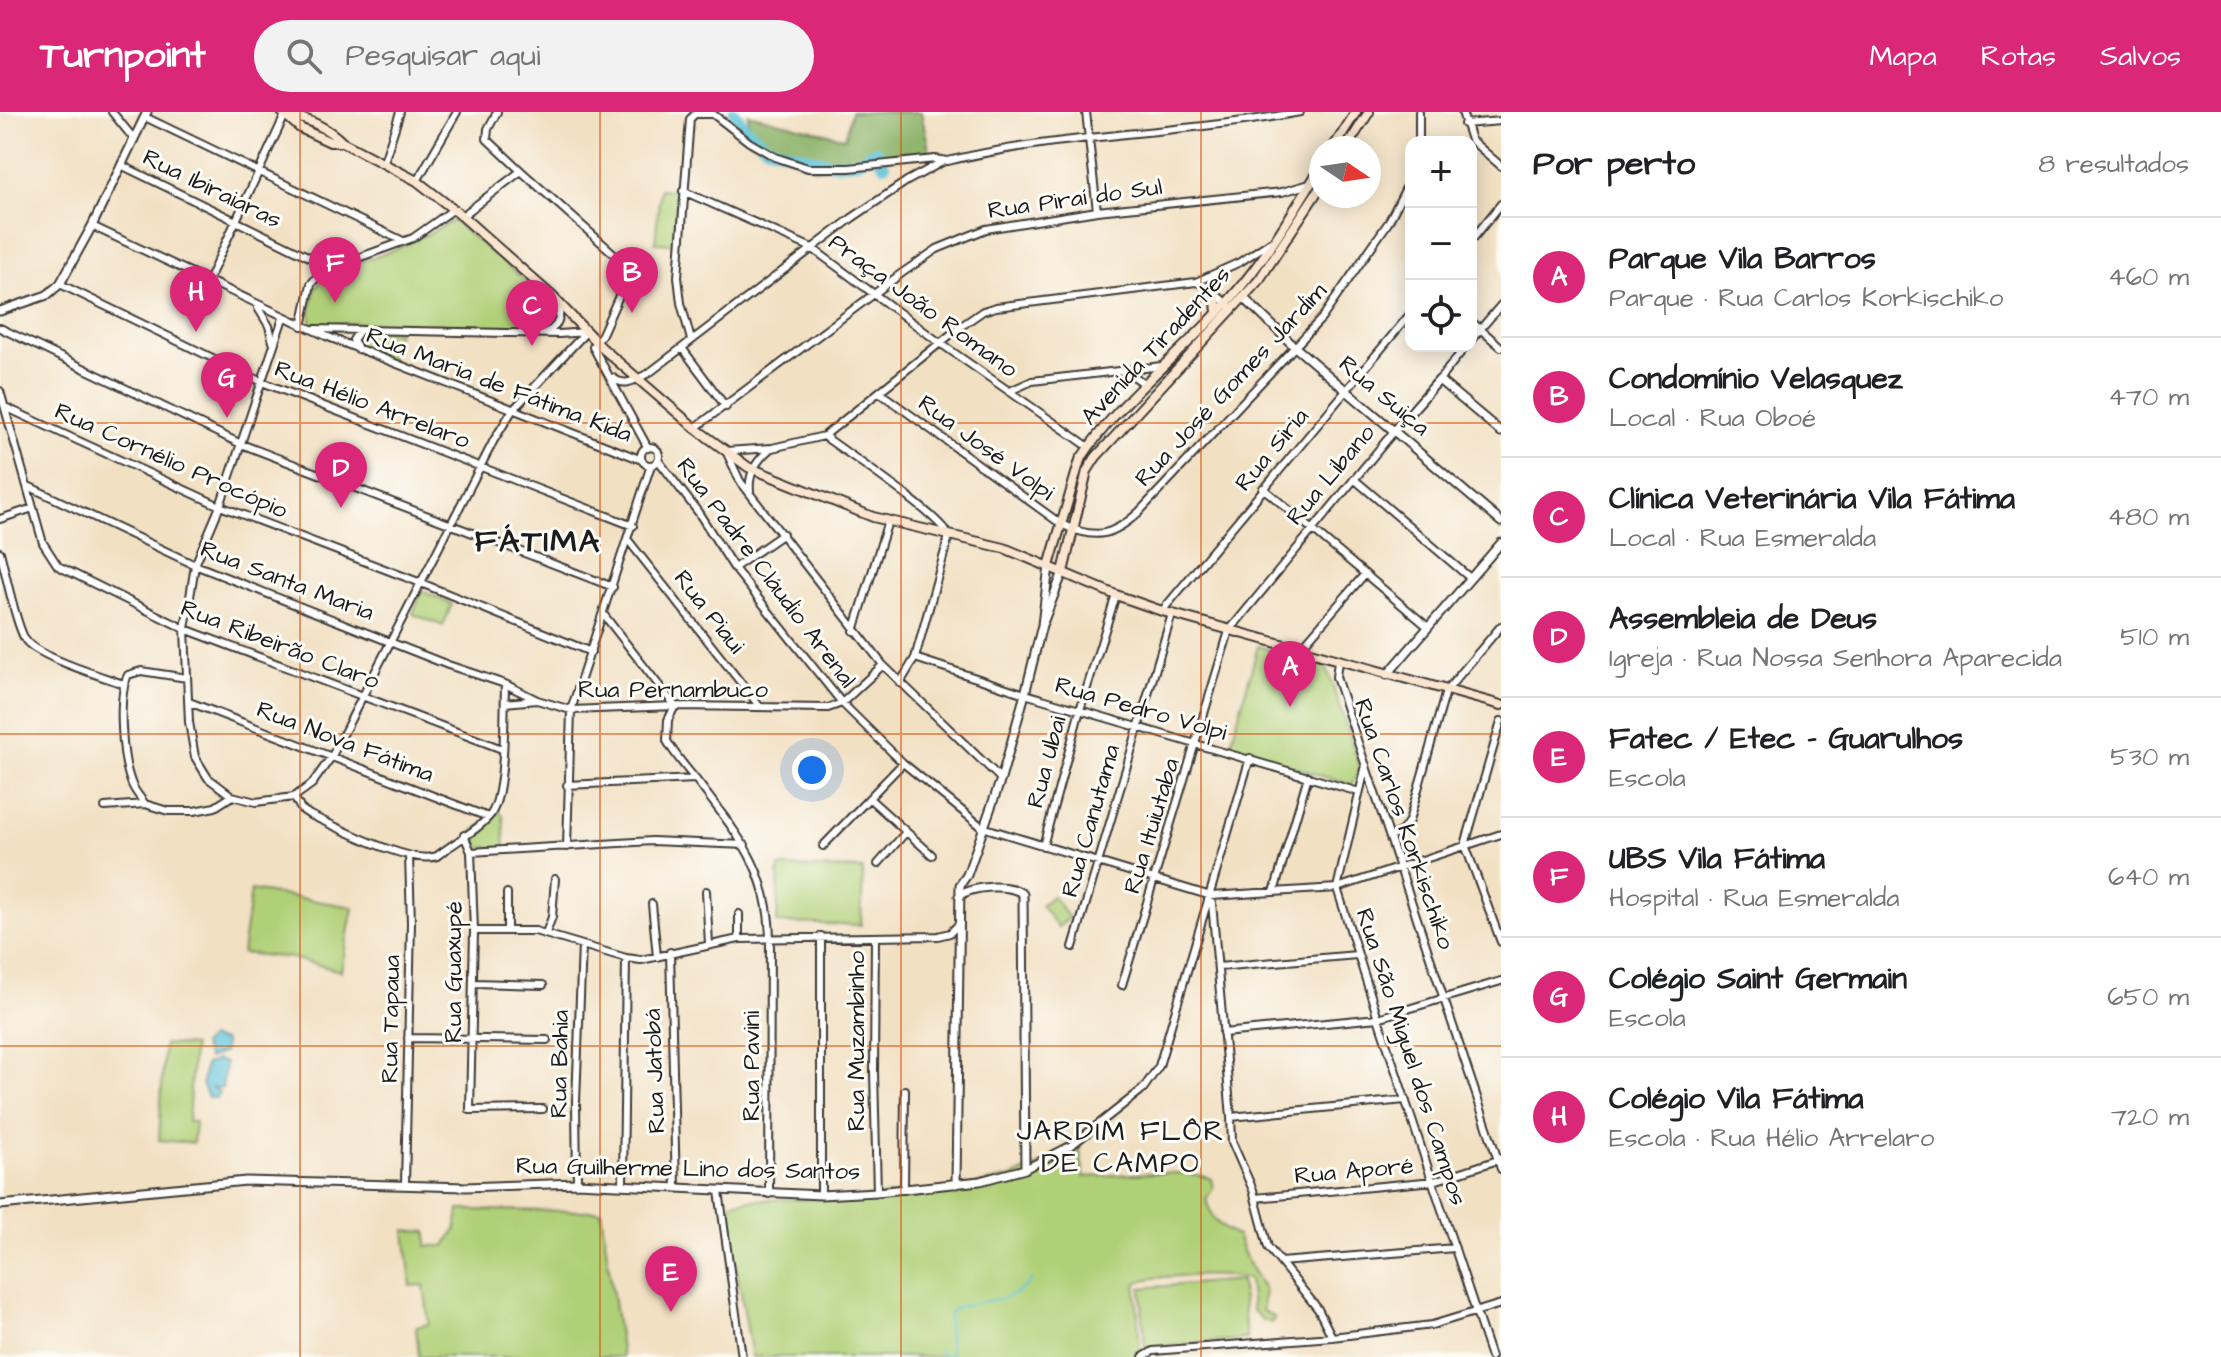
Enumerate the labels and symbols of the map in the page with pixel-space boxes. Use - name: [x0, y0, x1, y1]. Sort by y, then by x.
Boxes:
- north arrow: [1309, 136, 1381, 208]
- street label: Rua Ibiraiaras: [137, 141, 287, 237]
- street label: Rua Piraí do Sul: [986, 170, 1164, 228]
- street label: Praça João Romano: [821, 226, 1025, 387]
- pin: F: [309, 237, 361, 303]
- pin: B: [606, 247, 658, 313]
- street label: Avenida Tiradentes: [1073, 259, 1239, 433]
- pin: H: [170, 266, 222, 332]
- street label: Rua José Gomes Jardim: [1127, 275, 1335, 495]
- pin: C: [506, 280, 558, 346]
- street label: Rua Maria de Fátima Kida: [361, 319, 637, 451]
- street label: Rua Suiça: [1331, 348, 1437, 444]
- pin: G: [201, 352, 253, 418]
- street label: Rua Hélio Arrelaro: [269, 352, 475, 458]
- street label: Rua José Volpi: [911, 387, 1062, 509]
- street label: Rua Cornélio Procópio: [49, 394, 293, 528]
- street label: Rua Siria: [1227, 401, 1317, 499]
- street label: Rua Libano: [1279, 417, 1384, 533]
- pin: D: [315, 442, 367, 508]
- street label: Rua Padre Cláudio Arenal: [668, 451, 864, 695]
- district label: FÁTIMA: [475, 519, 601, 564]
- street label: Rua Santa Maria: [195, 532, 379, 630]
- street label: Rua Piaui: [665, 563, 753, 661]
- street label: Rua Ribeirão Claro: [176, 591, 385, 699]
- pin: A: [1264, 641, 1316, 707]
- street label: Rua Pedro Volpi: [1051, 668, 1231, 750]
- street label: Rua Pernambuco: [578, 673, 768, 707]
- street label: Rua Nova Fátima: [252, 693, 438, 791]
- street label: Rua Carlos Korkischiko: [1345, 694, 1463, 954]
- street label: Rua Ubai: [1018, 712, 1076, 812]
- street label: Rua Canutama: [1053, 741, 1129, 901]
- your location: [792, 750, 832, 790]
- street label: Rua Ituiutaba: [1115, 754, 1189, 898]
- street label: Rua Guaxupé: [437, 901, 471, 1043]
- street label: Rua São Miguel dos Campos: [1346, 904, 1475, 1210]
- street label: Rua Muzambinho: [840, 950, 874, 1131]
- street label: Rua Tapaua: [373, 955, 409, 1083]
- street label: Rua Jatobá: [636, 1008, 674, 1134]
- street label: Rua Bahia: [542, 1010, 578, 1118]
- street label: Rua Pavini: [735, 1010, 769, 1121]
- district label: JARDIM FLÔR DE CAMPO: [1017, 1112, 1225, 1183]
- street label: Rua Guilherme Lino dos Santos: [516, 1149, 860, 1189]
- street label: Rua Aporé: [1293, 1149, 1415, 1193]
- pin: E: [645, 1246, 697, 1312]

